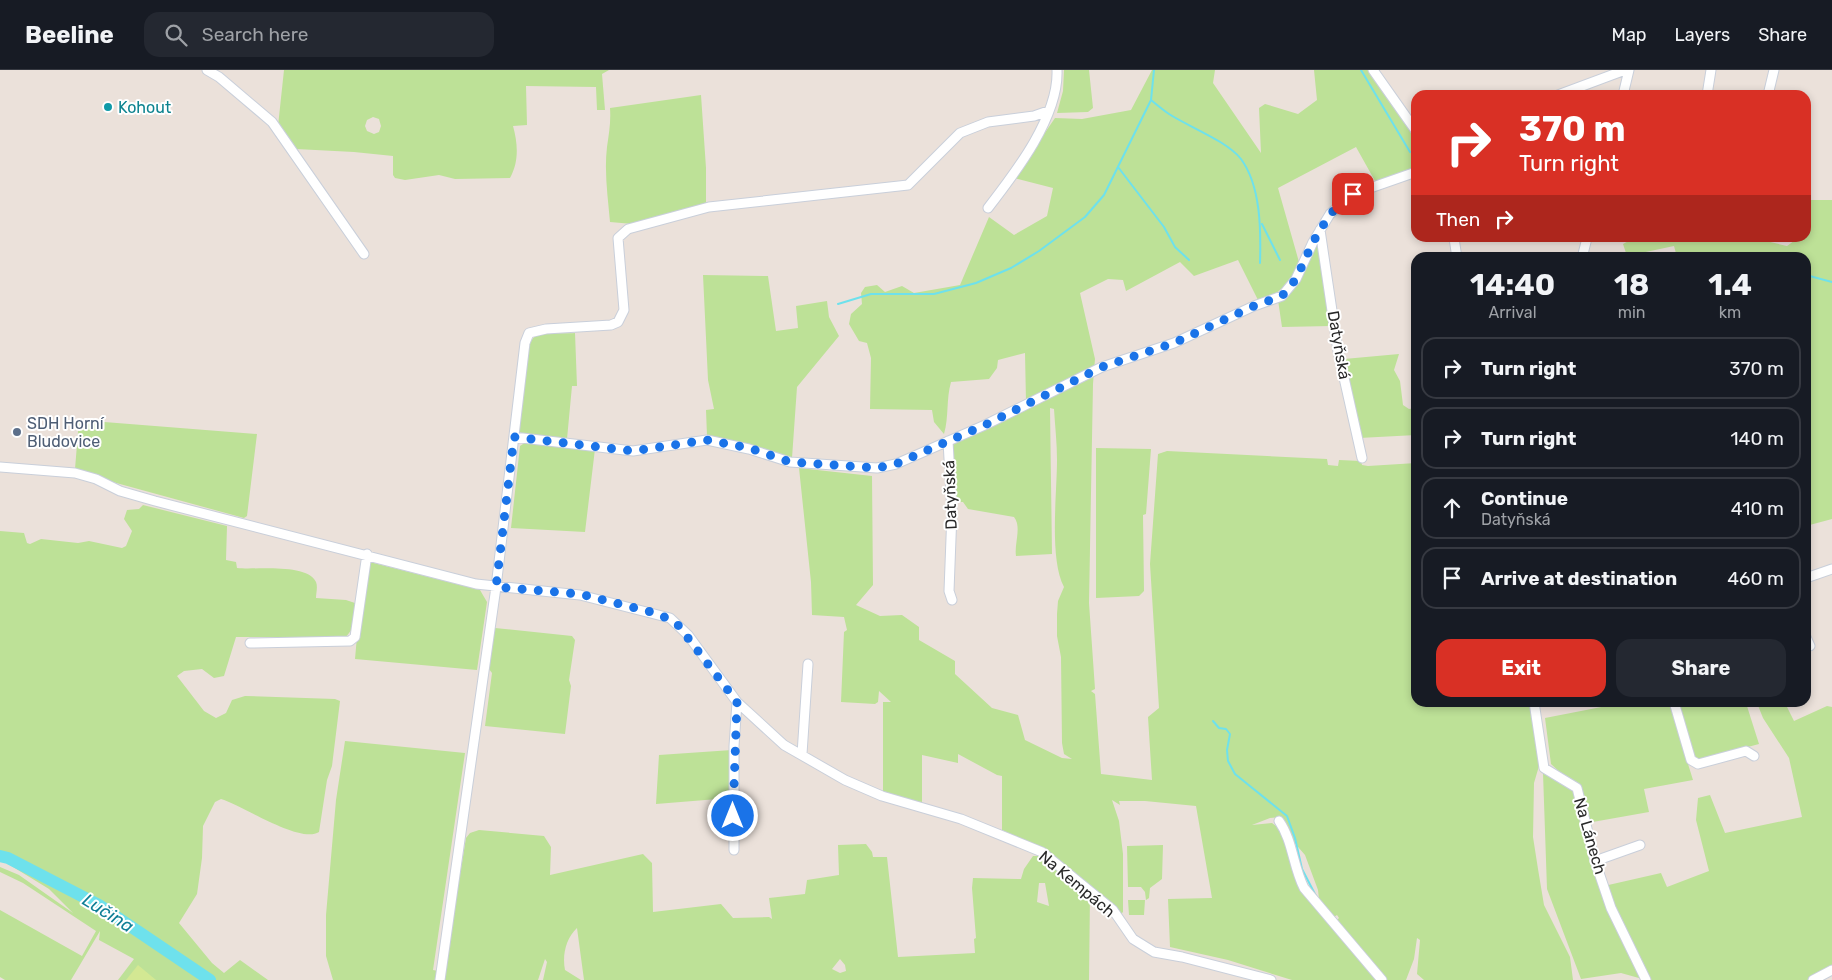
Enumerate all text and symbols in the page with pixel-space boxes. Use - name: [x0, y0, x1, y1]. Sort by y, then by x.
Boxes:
- search box: [144, 12, 494, 57]
- text: Beeline: [25, 21, 114, 49]
- icon: search: [162, 21, 190, 49]
- text: Search here: [202, 23, 308, 46]
- text: Map: [1612, 24, 1647, 46]
- text: Layers: [1675, 24, 1730, 46]
- text: Share: [1758, 24, 1807, 46]
- place label: Kohout: [118, 98, 171, 117]
- marker: Kohout: [102, 101, 114, 113]
- text: 370 m: [1519, 108, 1625, 150]
- icon: right: [1436, 110, 1501, 175]
- text: Turn right: [1519, 150, 1619, 177]
- pin: [1332, 173, 1374, 215]
- icon: arrive: [1339, 180, 1367, 208]
- icon: right: [1490, 205, 1518, 233]
- text: Then: [1436, 208, 1480, 231]
- text: 14:40: [1470, 267, 1555, 303]
- text: 18: [1614, 267, 1649, 303]
- text: 1.4: [1708, 267, 1752, 303]
- text: Arrival: [1489, 303, 1537, 322]
- text: min: [1618, 303, 1646, 322]
- text: km: [1719, 303, 1741, 322]
- street label: Datyňská: [1324, 309, 1354, 381]
- icon: right: [1438, 354, 1466, 382]
- text: Turn right: [1481, 357, 1576, 380]
- text: 370 m: [1729, 357, 1784, 380]
- place label: SDH Horní Bludovice: [27, 414, 105, 451]
- icon: right: [1438, 424, 1466, 452]
- marker: SDH Horní Bludovice: [11, 426, 23, 438]
- text: Turn right: [1481, 427, 1576, 450]
- text: 140 m: [1730, 427, 1784, 450]
- street label: Datyňská: [939, 460, 961, 530]
- text: Continue: [1481, 487, 1568, 510]
- icon: ahead: [1438, 494, 1466, 522]
- text: 410 m: [1731, 497, 1784, 520]
- text: Datyňská: [1481, 510, 1551, 529]
- icon: arrive: [1438, 564, 1466, 592]
- text: Arrive at destination: [1481, 567, 1677, 590]
- text: 460 m: [1727, 567, 1784, 590]
- button: Exit: [1436, 639, 1606, 697]
- button: Share: [1616, 639, 1786, 697]
- position arrow: [706, 789, 758, 841]
- street label: Na Lánech: [1570, 795, 1610, 877]
- street label: Na Kempách: [1035, 847, 1119, 921]
- water label: Lučina: [78, 889, 138, 937]

